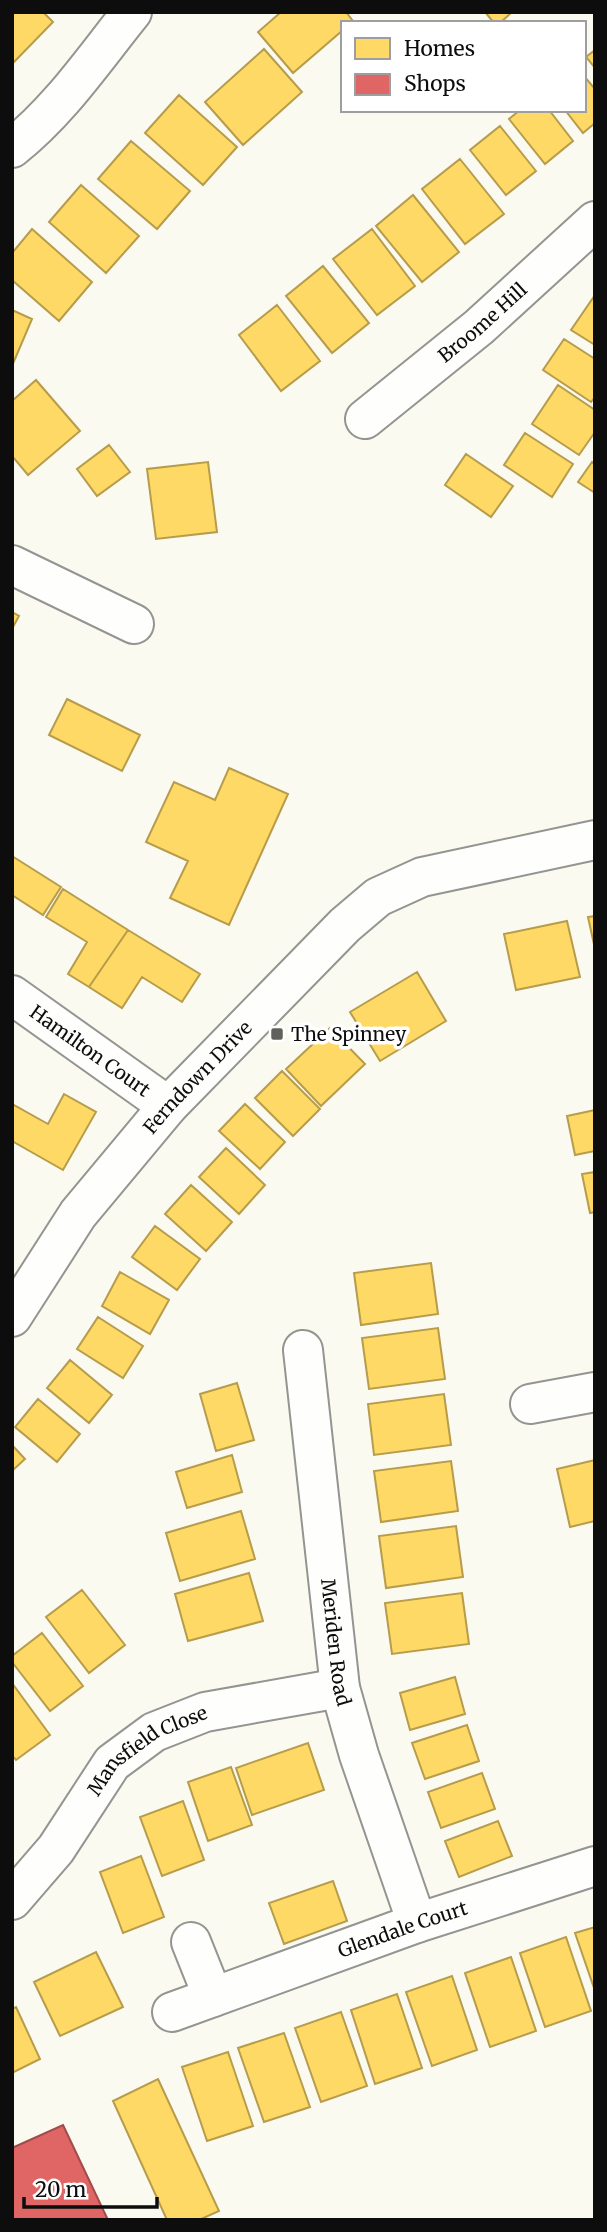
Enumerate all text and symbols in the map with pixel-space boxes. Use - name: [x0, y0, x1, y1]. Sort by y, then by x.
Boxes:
- legend: [341, 21, 586, 112]
- text: Homes: [404, 35, 475, 62]
- text: Shops: [404, 70, 466, 97]
- street label: Broome Hill: [433, 277, 532, 367]
- street label: Hamilton Court: [25, 1000, 156, 1102]
- street label: Ferndown Drive: [138, 1015, 257, 1139]
- place label: The Spinney: [291, 1022, 406, 1046]
- marker: The Spinney: [269, 1026, 285, 1042]
- street label: Meriden Road: [316, 1577, 356, 1709]
- street label: Mansfield Close: [82, 1700, 211, 1800]
- street label: Glendale Court: [335, 1896, 471, 1963]
- scale bar: [24, 2166, 158, 2210]
- text: 20 m: [35, 2176, 87, 2203]

